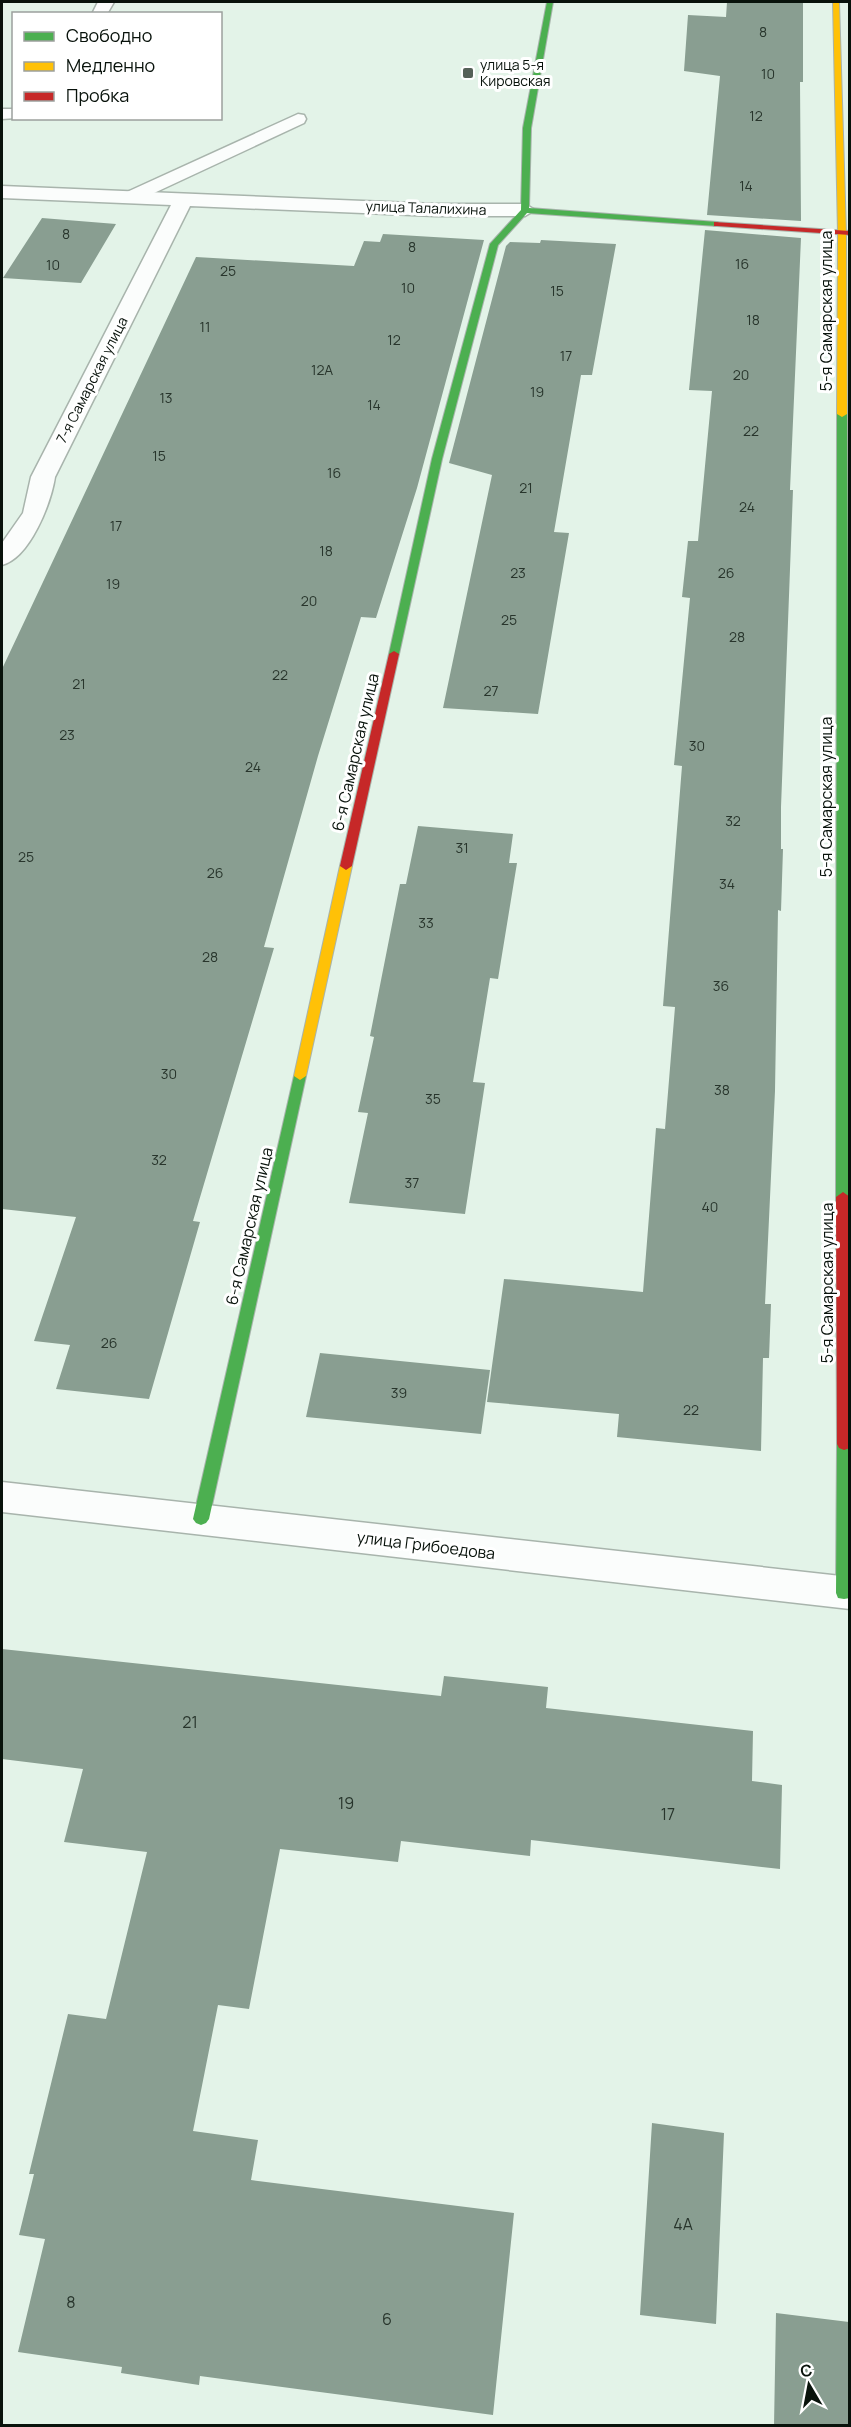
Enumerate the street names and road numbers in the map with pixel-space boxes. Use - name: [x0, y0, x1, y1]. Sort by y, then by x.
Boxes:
- street label: улица Талалихина: [365, 196, 487, 219]
- street label: 5-я Самарская улица: [815, 231, 837, 391]
- street label: 7-я Самарская улица: [51, 313, 132, 446]
- street label: 6-я Самарская улица: [326, 671, 384, 833]
- street label: 5-я Самарская улица: [815, 717, 837, 877]
- street label: 6-я Самарская улица: [220, 1145, 278, 1307]
- street label: 5-я Самарская улица: [816, 1203, 838, 1363]
- street label: улица Грибоедова: [356, 1526, 496, 1564]

